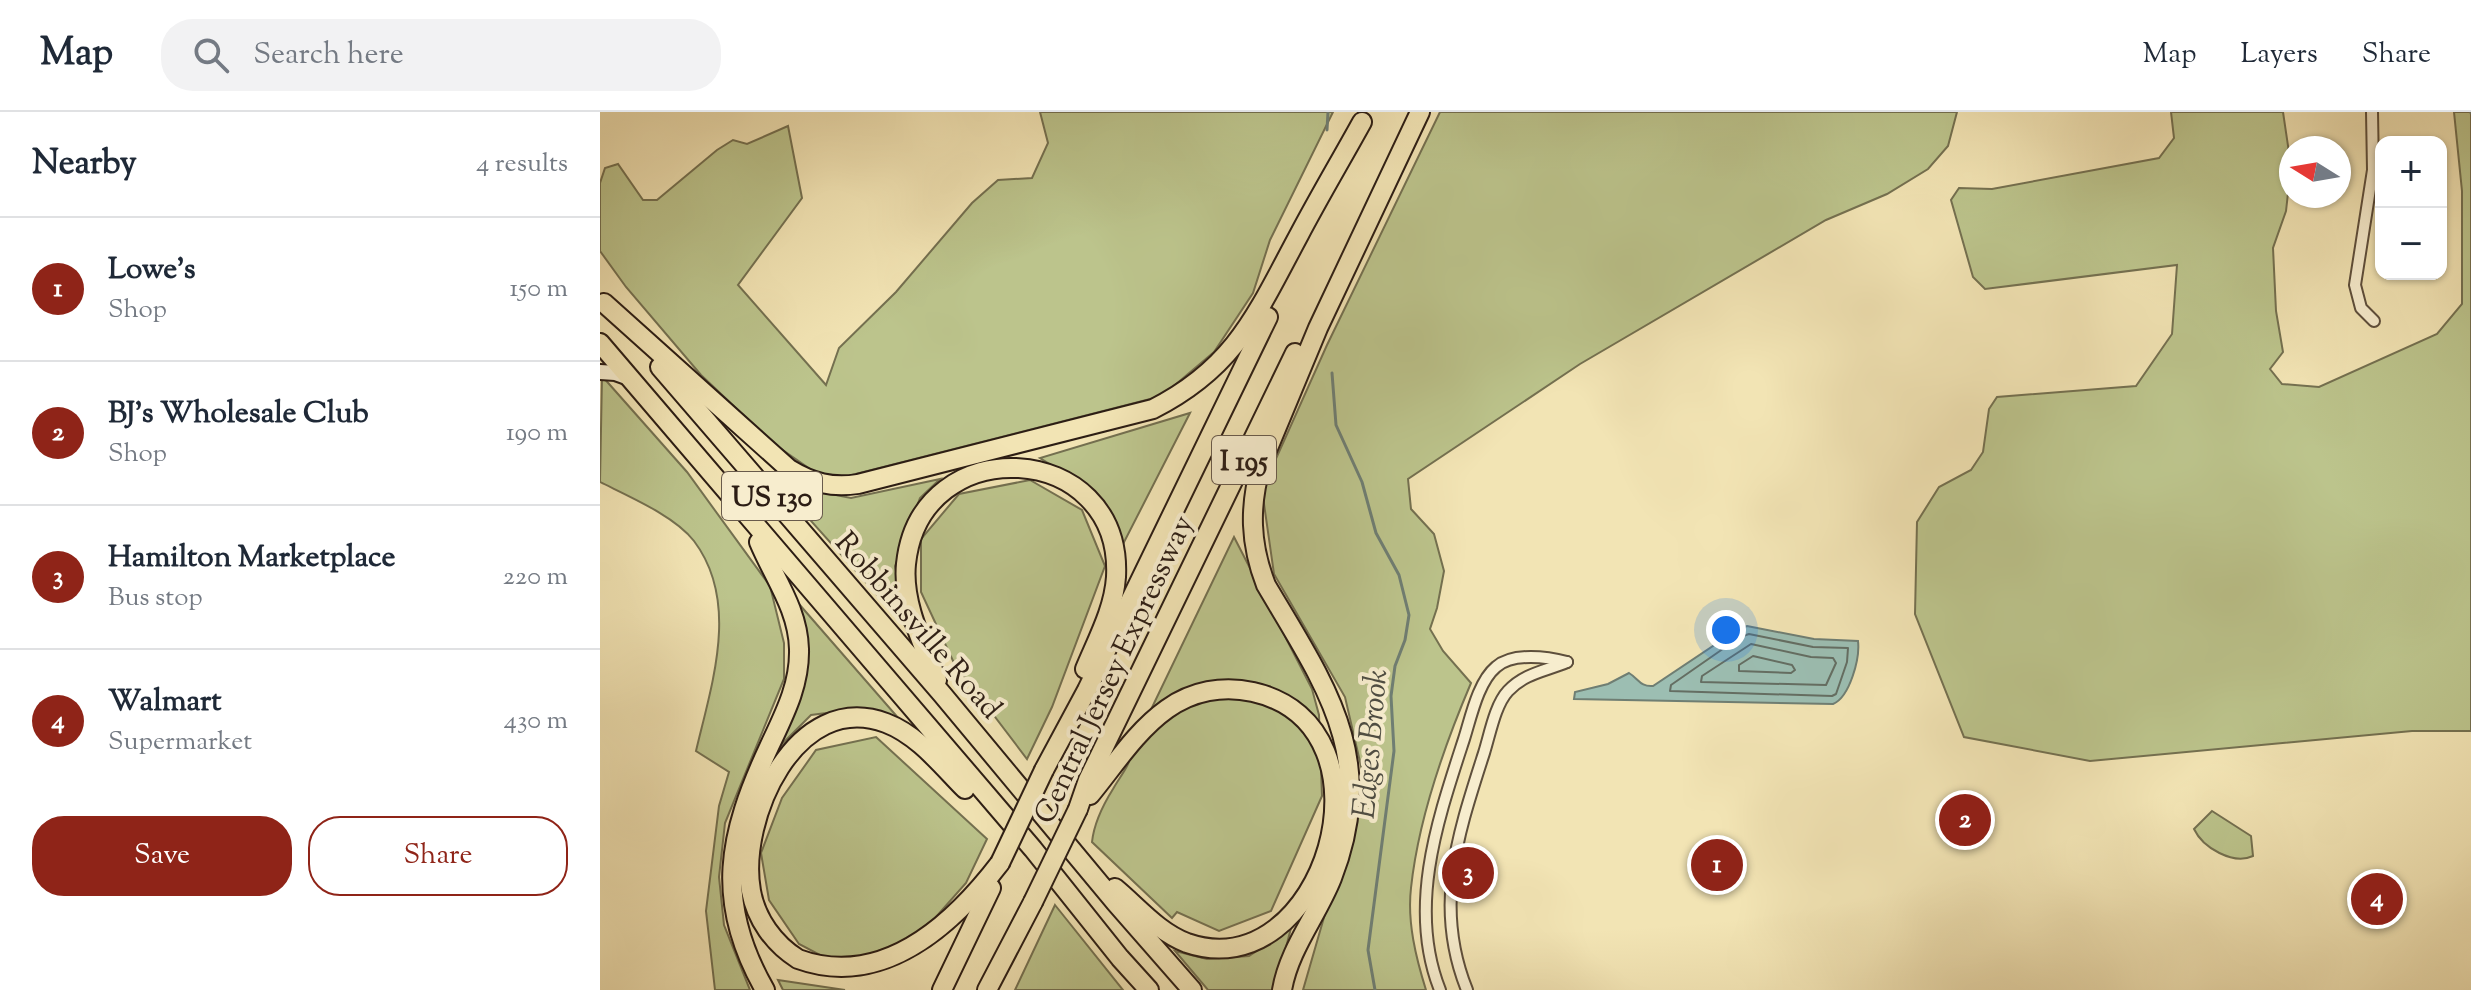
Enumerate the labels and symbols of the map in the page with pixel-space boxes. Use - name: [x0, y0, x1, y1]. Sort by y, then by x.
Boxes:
- north arrow: [2279, 136, 2351, 208]
- road number: I 195: [1212, 436, 1276, 484]
- road number: US 130: [722, 472, 822, 520]
- street label: Central Jersey Expressway: [1025, 509, 1206, 831]
- street label: Robbinsville Road: [824, 524, 1011, 730]
- your location: [1706, 610, 1746, 650]
- water label: Edges Brook: [1343, 667, 1401, 821]
- pin: 2: [1939, 790, 1991, 850]
- pin: 1: [1691, 835, 1743, 895]
- pin: 3: [1442, 843, 1494, 903]
- pin: 4: [2351, 869, 2403, 929]

